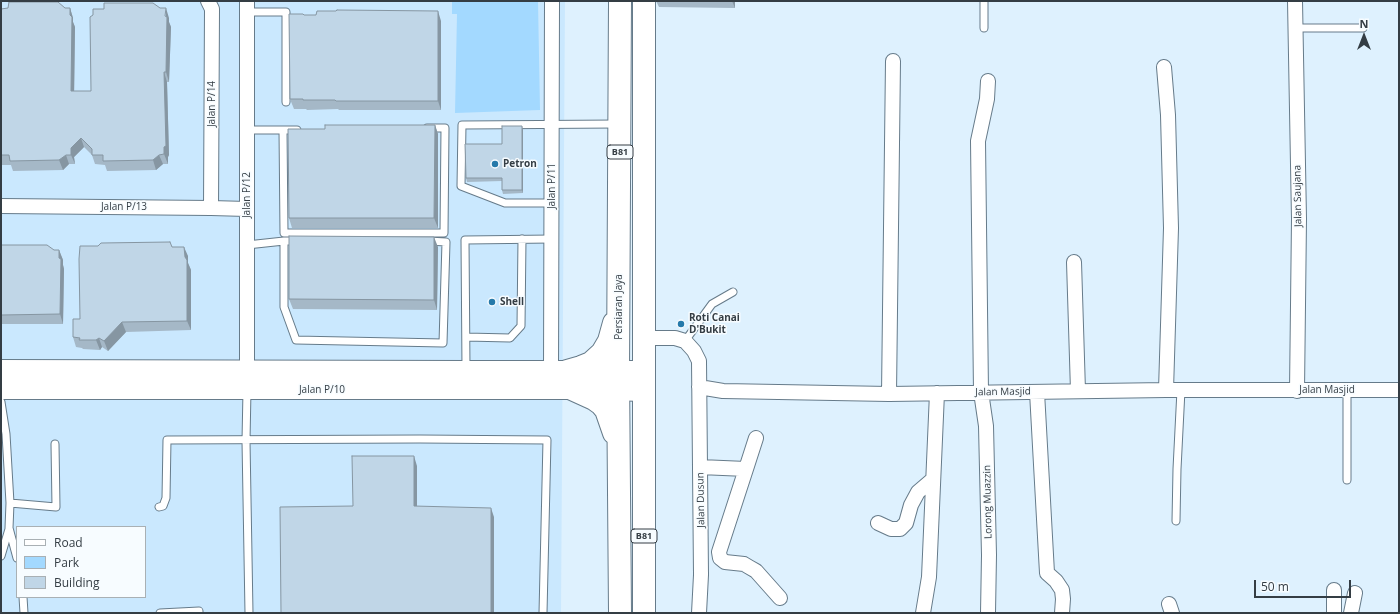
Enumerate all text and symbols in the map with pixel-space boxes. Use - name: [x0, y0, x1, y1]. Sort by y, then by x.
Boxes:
- north arrow: [1344, 16, 1384, 56]
- text: N: [1360, 16, 1368, 31]
- street label: Jalan P/14: [206, 81, 218, 127]
- road number: B81: [607, 145, 633, 159]
- place label: Petron: [503, 158, 537, 170]
- marker: Petron: [490, 159, 500, 169]
- street label: Jalan P/11: [546, 163, 558, 209]
- street label: Jalan Saujana: [1291, 165, 1305, 227]
- street label: Jalan P/12: [241, 172, 253, 218]
- street label: Jalan P/13: [101, 201, 147, 213]
- street label: Persiaran Jaya: [613, 274, 625, 340]
- place label: Shell: [500, 296, 524, 308]
- marker: Shell: [487, 297, 497, 307]
- place label: Roti Canai D'Bukit: [689, 312, 740, 336]
- marker: Roti Canai D'Bukit: [676, 319, 686, 329]
- street label: Jalan P/10: [299, 384, 345, 396]
- street label: Jalan Masjid: [1299, 384, 1355, 396]
- street label: Jalan Masjid: [975, 386, 1031, 398]
- street label: Lorong Muazzin: [981, 465, 995, 539]
- street label: Jalan Dusun: [695, 472, 707, 528]
- legend: [16, 526, 146, 598]
- road number: B81: [631, 529, 657, 543]
- text: Road: [54, 534, 83, 551]
- text: Park: [54, 554, 79, 571]
- scale bar: [1256, 572, 1353, 598]
- text: Building: [54, 574, 99, 591]
- text: 50 m: [1261, 578, 1289, 595]

